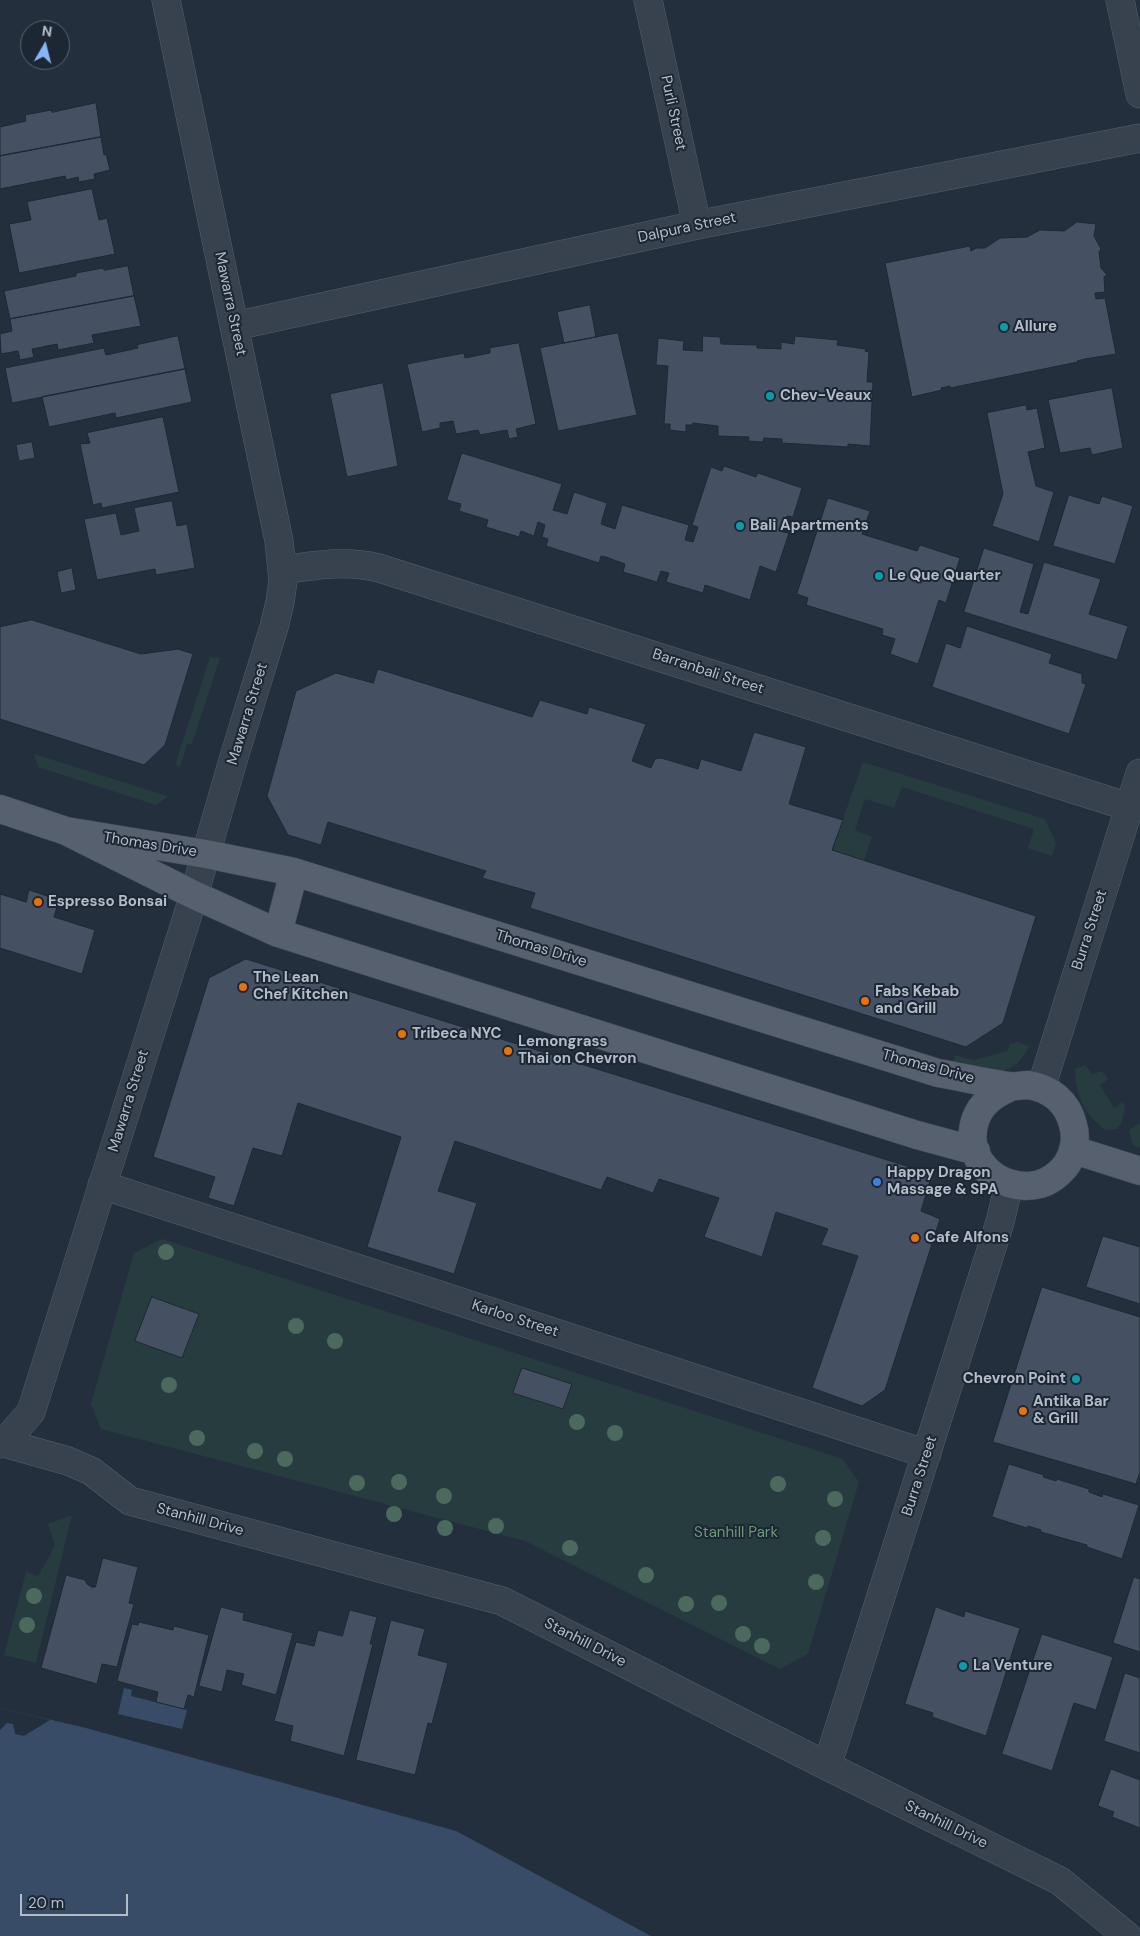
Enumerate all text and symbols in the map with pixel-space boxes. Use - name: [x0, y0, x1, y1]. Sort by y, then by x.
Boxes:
- north arrow: [20, 20, 70, 70]
- text: N: [41, 22, 53, 41]
- street label: Purli Street: [656, 74, 690, 152]
- street label: Dalpura Street: [636, 209, 738, 247]
- street label: Mawarra Street: [210, 250, 250, 358]
- place label: Allure: [1014, 318, 1057, 336]
- marker: Allure: [998, 321, 1010, 333]
- place label: Chev-Veaux: [780, 387, 871, 405]
- marker: Chev-Veaux: [764, 390, 776, 402]
- place label: Bali Apartments: [750, 517, 869, 535]
- marker: Bali Apartments: [734, 520, 746, 532]
- place label: Le Que Quarter: [889, 567, 1001, 585]
- marker: Le Que Quarter: [873, 570, 885, 582]
- street label: Barranbali Street: [650, 646, 766, 698]
- street label: Mawarra Street: [224, 661, 272, 767]
- street label: Thomas Drive: [102, 829, 198, 861]
- street label: Burra Street: [1069, 888, 1111, 972]
- place label: Espresso Bonsai: [48, 893, 167, 911]
- marker: Espresso Bonsai: [32, 896, 44, 908]
- street label: Thomas Drive: [493, 927, 589, 971]
- place label: The Lean Chef Kitchen: [253, 969, 348, 1004]
- marker: The Lean Chef Kitchen: [237, 981, 249, 993]
- place label: Fabs Kebab and Grill: [875, 983, 959, 1018]
- marker: Fabs Kebab and Grill: [859, 995, 871, 1007]
- place label: Tribeca NYC: [412, 1025, 502, 1043]
- marker: Tribeca NYC: [396, 1028, 408, 1040]
- place label: Lemongrass Thai on Chevron: [518, 1033, 637, 1068]
- marker: Lemongrass Thai on Chevron: [502, 1045, 514, 1057]
- street label: Thomas Drive: [880, 1046, 976, 1088]
- street label: Mawarra Street: [105, 1048, 153, 1154]
- place label: Happy Dragon Massage & SPA: [887, 1164, 998, 1199]
- marker: Happy Dragon Massage & SPA: [871, 1176, 883, 1188]
- place label: Cafe Alfons: [925, 1229, 1009, 1247]
- marker: Cafe Alfons: [909, 1232, 921, 1244]
- street label: Karloo Street: [470, 1297, 560, 1341]
- place label: Chevron Point: [963, 1370, 1066, 1388]
- marker: Chevron Point: [1070, 1373, 1082, 1385]
- place label: Antika Bar & Grill: [1033, 1393, 1109, 1428]
- marker: Antika Bar & Grill: [1017, 1405, 1029, 1417]
- street label: Burra Street: [899, 1434, 941, 1518]
- street label: Stanhill Drive: [154, 1500, 246, 1540]
- park label: Stanhill Park: [694, 1524, 778, 1542]
- street label: Stanhill Drive: [541, 1615, 629, 1671]
- place label: La Venture: [973, 1657, 1052, 1675]
- marker: La Venture: [957, 1660, 969, 1672]
- street label: Stanhill Drive: [902, 1797, 990, 1853]
- scale bar: [22, 1884, 130, 1916]
- text: 20 m: [28, 1893, 64, 1913]

